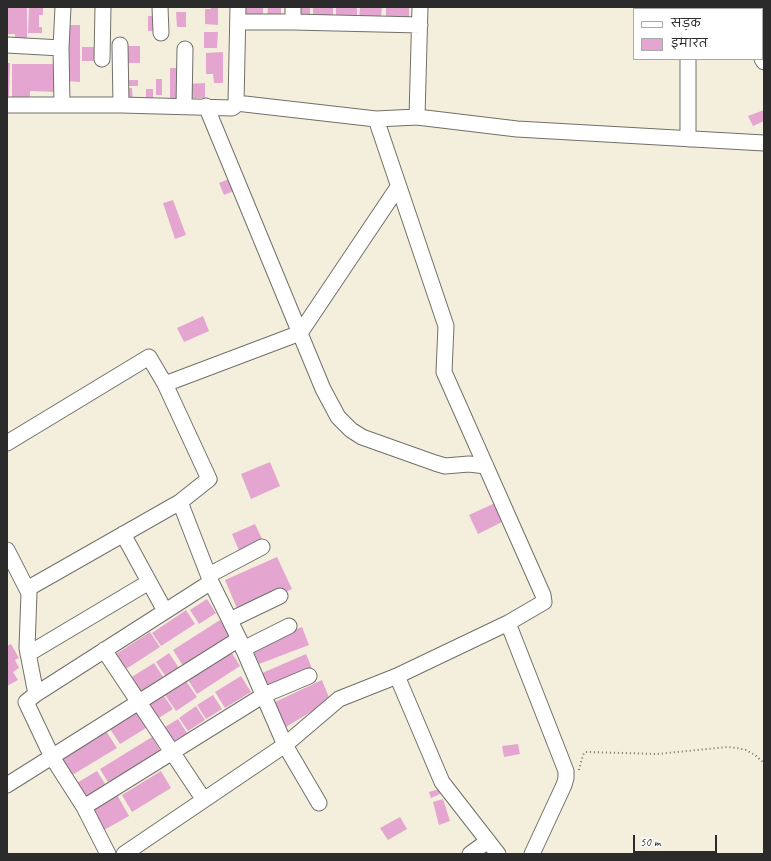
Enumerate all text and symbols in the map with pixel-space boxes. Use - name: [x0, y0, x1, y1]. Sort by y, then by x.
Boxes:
- legend: [633, 8, 763, 60]
- text: सड़क: [671, 15, 701, 31]
- text: इमारत: [671, 35, 708, 51]
- scale bar: [635, 827, 719, 853]
- text: 50 m: [640, 834, 660, 850]

